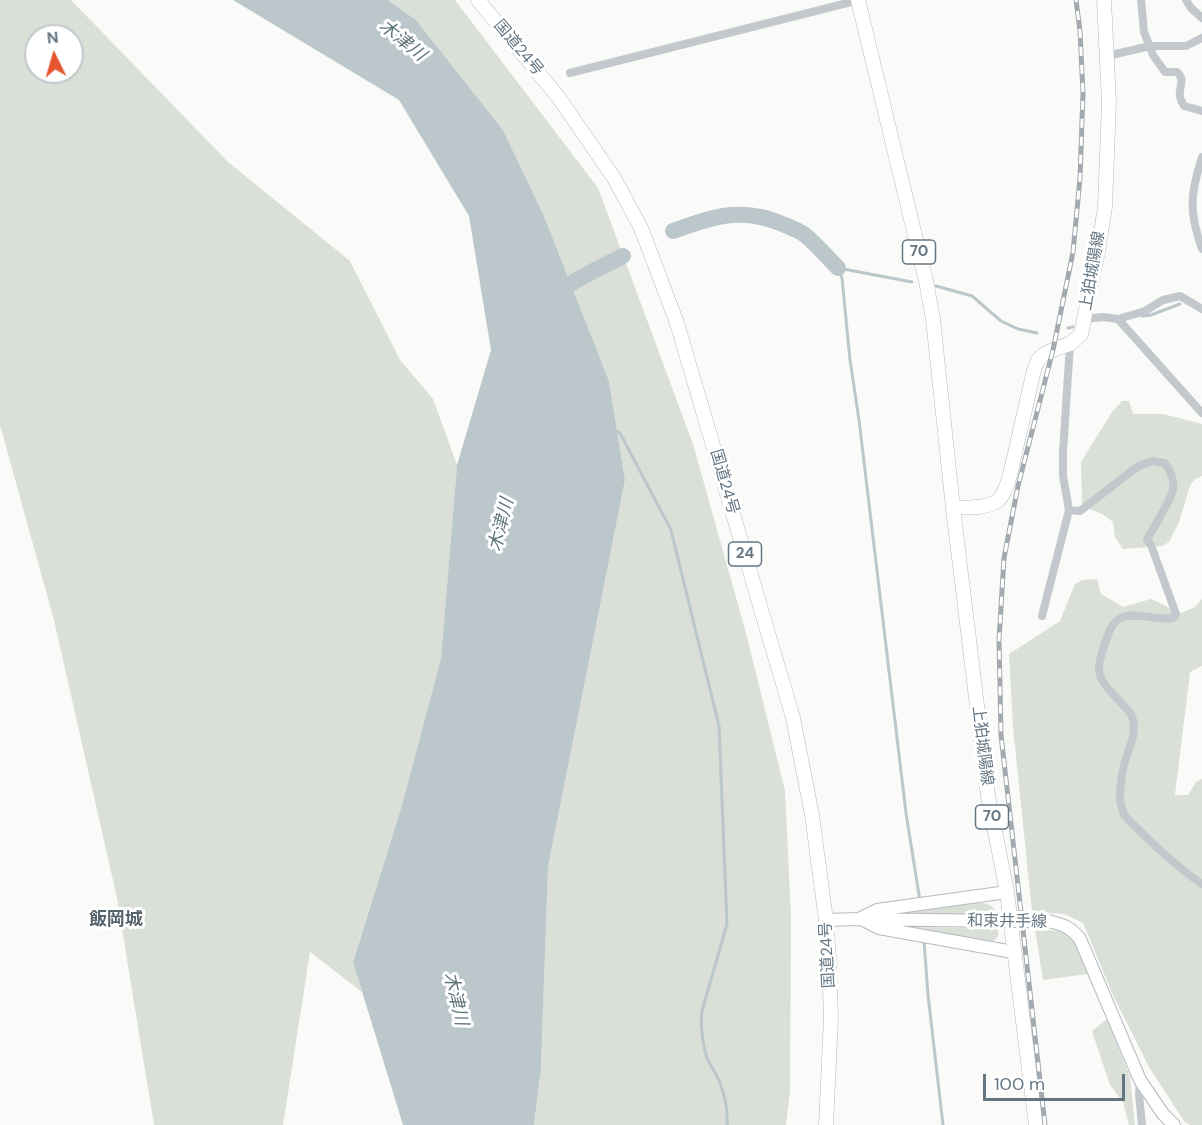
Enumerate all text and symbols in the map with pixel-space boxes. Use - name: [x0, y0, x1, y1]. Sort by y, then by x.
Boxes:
- water label: 木津川: [374, 16, 430, 66]
- street label: 国道24号: [489, 16, 547, 80]
- north arrow: [24, 24, 84, 84]
- text: N: [46, 27, 59, 49]
- street label: 上狛城陽線: [1077, 230, 1109, 312]
- road number: 70: [902, 240, 936, 264]
- street label: 国道24号: [706, 447, 742, 517]
- water label: 木津川: [485, 496, 519, 554]
- road number: 24: [728, 542, 762, 566]
- street label: 上狛城陽線: [968, 705, 996, 787]
- road number: 70: [976, 805, 1008, 829]
- district label: 飯岡城: [89, 909, 143, 931]
- street label: 和束井手線: [967, 912, 1047, 932]
- street label: 国道24号: [817, 921, 839, 989]
- water label: 木津川: [438, 970, 472, 1028]
- scale bar: [986, 1062, 1128, 1100]
- text: 100 m: [994, 1072, 1045, 1096]

